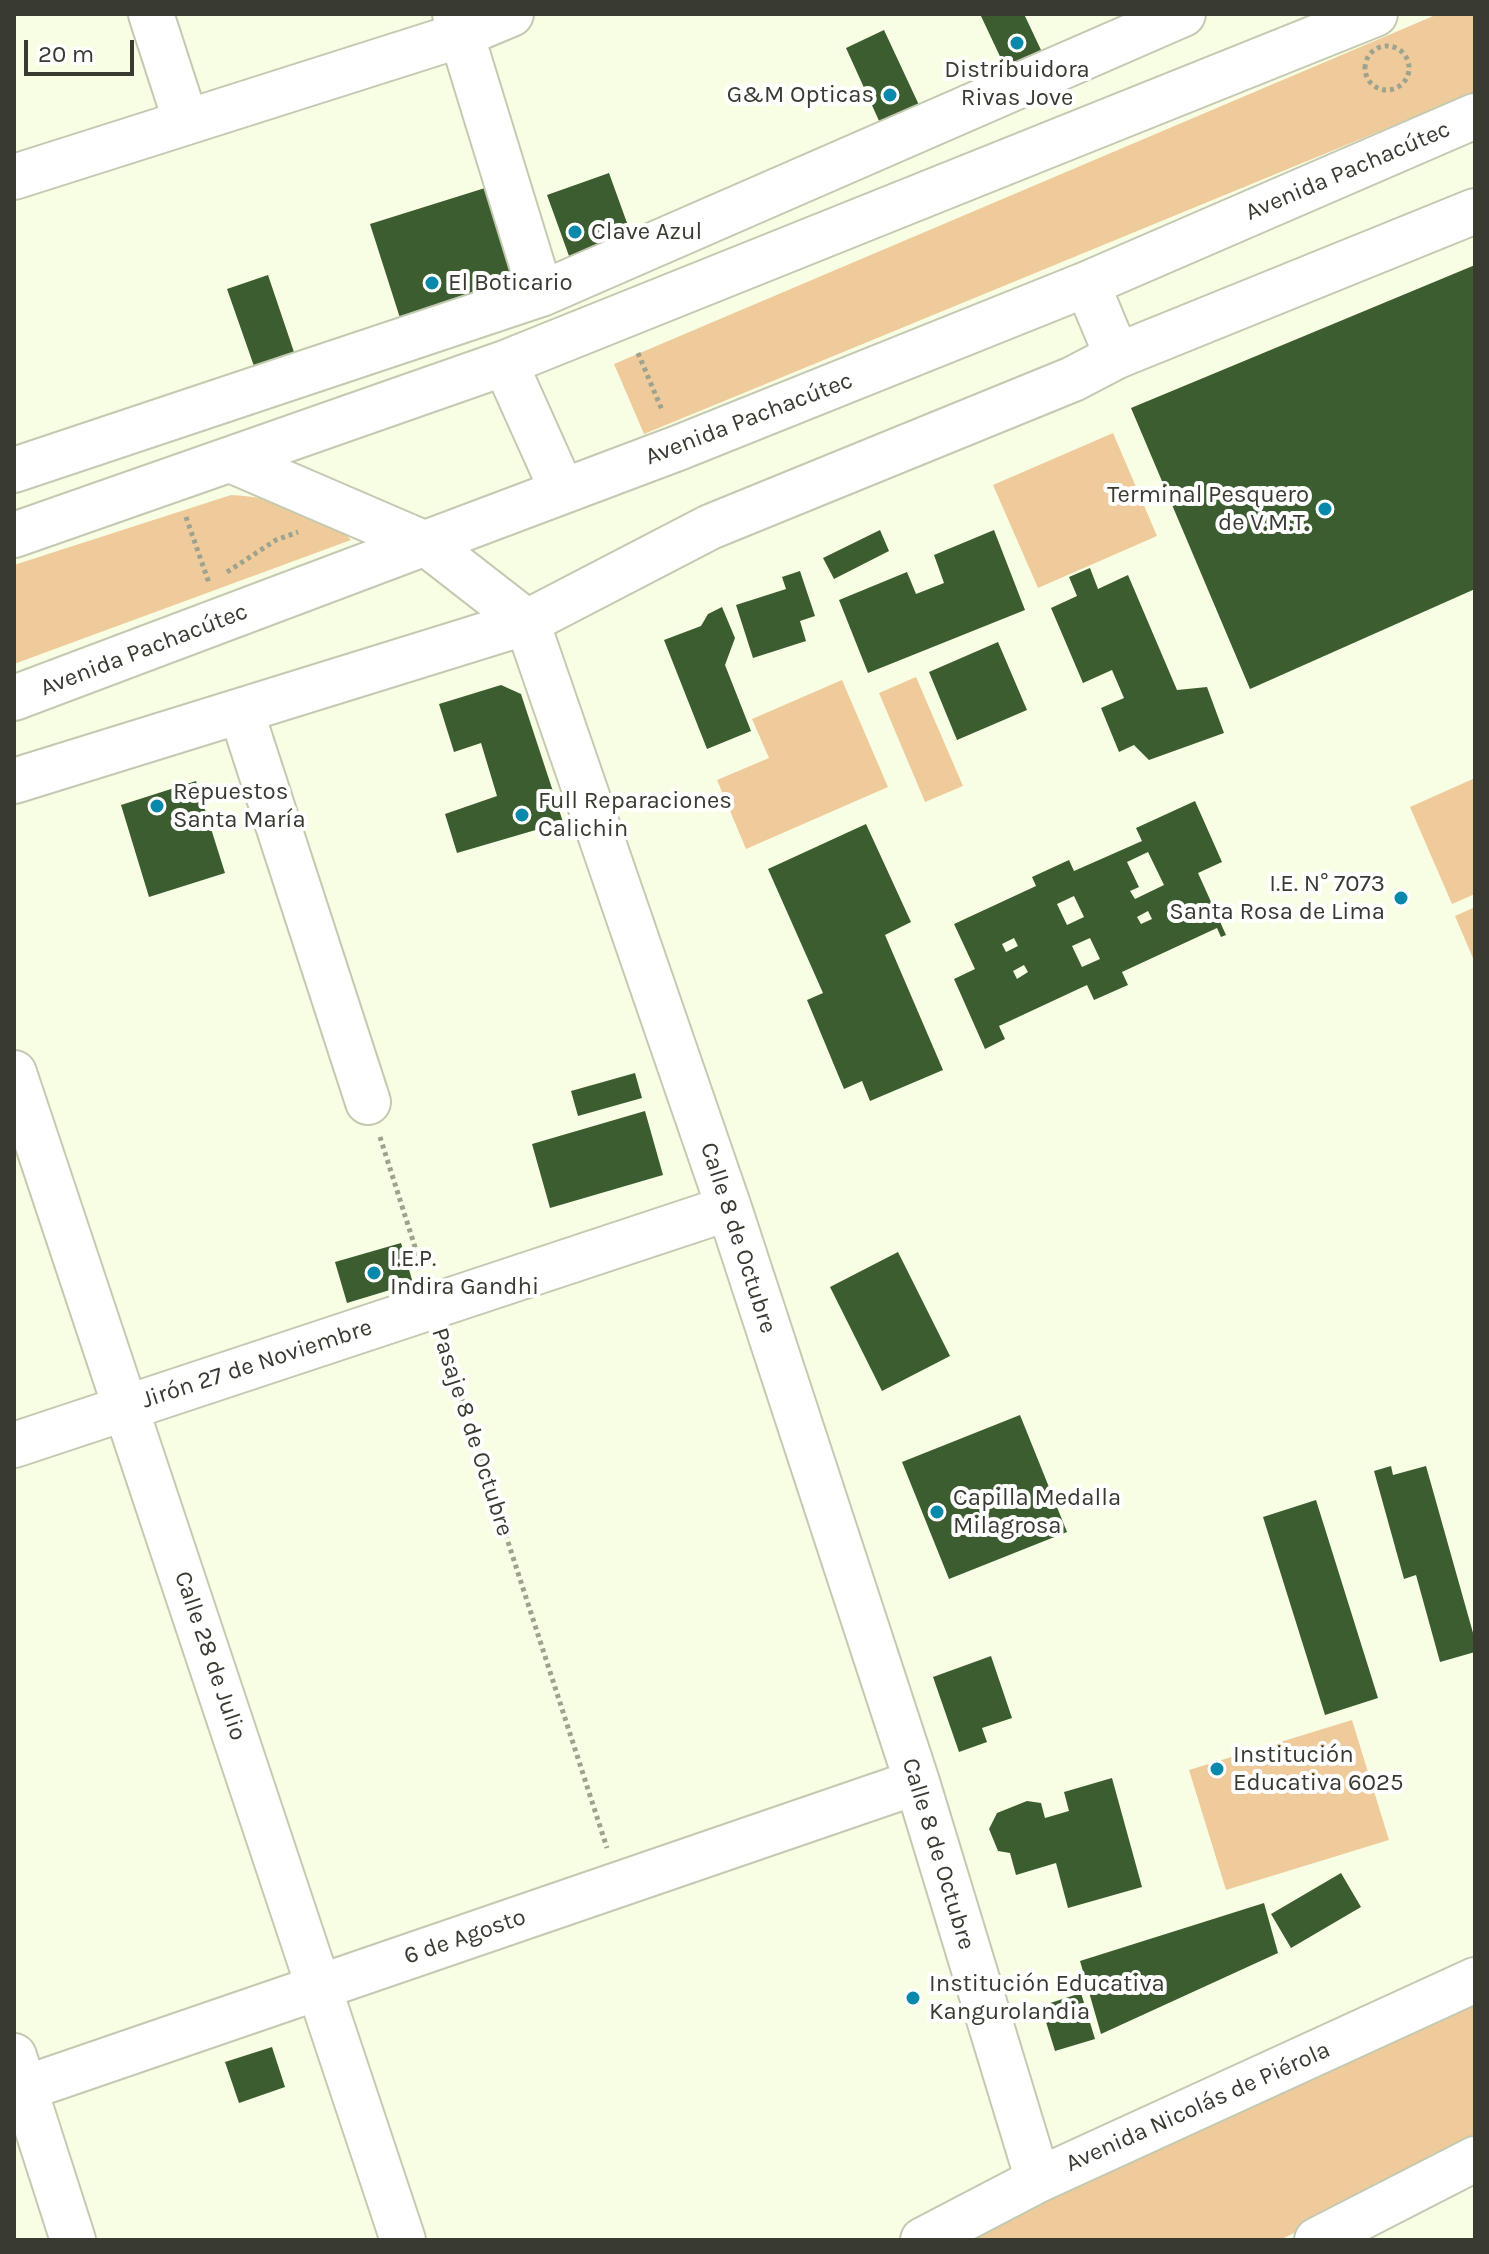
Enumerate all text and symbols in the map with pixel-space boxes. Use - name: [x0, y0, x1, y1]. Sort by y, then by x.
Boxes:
- scale bar: [28, 24, 138, 74]
- marker: Distribuidora Rivas Jove: [1008, 34, 1026, 52]
- text: 20 m: [38, 40, 94, 68]
- place label: Distribuidora Rivas Jove: [944, 56, 1090, 112]
- place label: G&M Opticas: [727, 81, 874, 109]
- marker: G&M Opticas: [881, 86, 899, 104]
- street label: Avenida Pachacútec: [1241, 115, 1455, 227]
- place label: Clave Azul: [591, 218, 702, 246]
- marker: Clave Azul: [566, 223, 584, 241]
- place label: El Boticario: [448, 269, 573, 297]
- marker: El Boticario: [423, 274, 441, 292]
- street label: Avenida Pachacútec: [641, 366, 857, 472]
- place label: Terminal Pesquero de V.M.T.: [1107, 481, 1309, 537]
- marker: Terminal Pesquero de V.M.T.: [1316, 500, 1334, 518]
- street label: Avenida Pachacútec: [36, 597, 252, 703]
- place label: Repuestos Santa María: [173, 778, 306, 834]
- place label: Full Reparaciones Calichin: [538, 787, 732, 843]
- marker: Repuestos Santa María: [148, 797, 166, 815]
- marker: Full Reparaciones Calichin: [513, 806, 531, 824]
- place label: I.E. N° 7073 Santa Rosa de Lima: [1169, 870, 1385, 926]
- marker: I.E. N° 7073 Santa Rosa de Lima: [1392, 889, 1410, 907]
- street label: Calle 8 de Octubre: [694, 1139, 782, 1337]
- place label: I.E.P. Indira Gandhi: [390, 1245, 539, 1301]
- marker: I.E.P. Indira Gandhi: [365, 1264, 383, 1282]
- street label: Jirón 27 de Noviembre: [138, 1313, 376, 1415]
- street label: Pasaje 8 de Octubre: [425, 1324, 519, 1540]
- place label: Capilla Medalla Milagrosa: [953, 1484, 1121, 1540]
- marker: Capilla Medalla Milagrosa: [928, 1503, 946, 1521]
- street label: Calle 28 de Julio: [168, 1568, 252, 1744]
- place label: Institución Educativa 6025: [1233, 1741, 1403, 1797]
- street label: Calle 8 de Octubre: [895, 1755, 981, 1953]
- marker: Institución Educativa 6025: [1208, 1760, 1226, 1778]
- street label: 6 de Agosto: [400, 1903, 530, 1971]
- place label: Institución Educativa Kangurolandia: [929, 1970, 1165, 2026]
- marker: Institución Educativa Kangurolandia: [904, 1989, 922, 2007]
- street label: Avenida Nicolás de Piérola: [1061, 2036, 1335, 2178]

